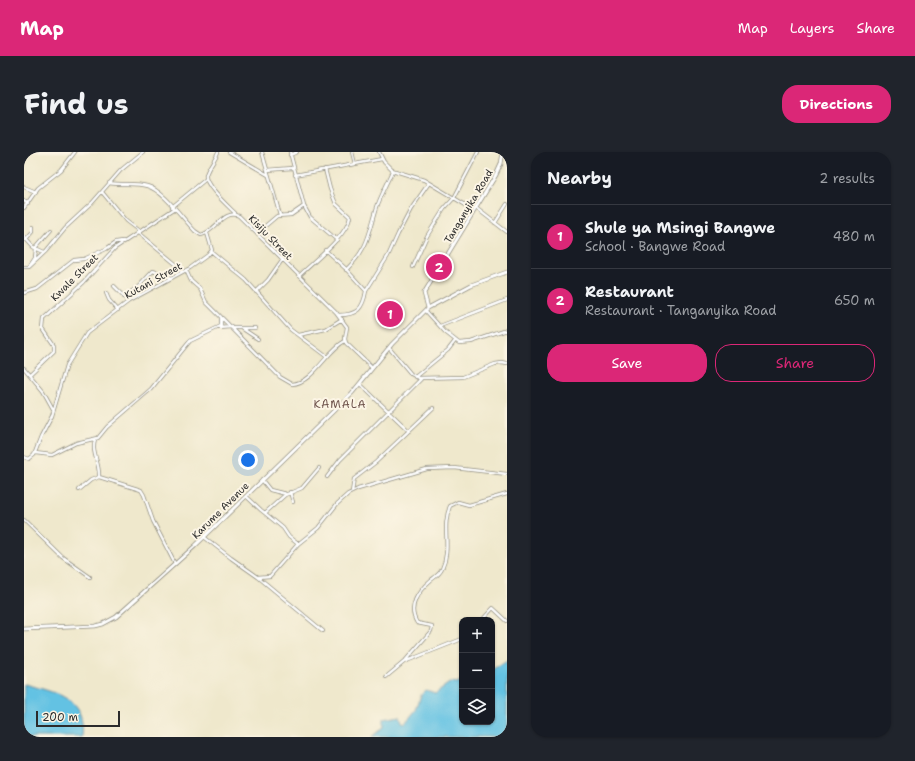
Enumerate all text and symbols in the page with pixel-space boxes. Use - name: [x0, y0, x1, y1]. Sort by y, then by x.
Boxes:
- text: Map: [20, 16, 64, 41]
- text: Map: [738, 19, 768, 37]
- text: Layers: [790, 19, 834, 37]
- text: Share: [856, 19, 895, 37]
- text: Find us: [24, 85, 129, 123]
- button: Directions: [782, 85, 891, 123]
- street label: Tanganyika Road: [441, 166, 496, 246]
- text: Nearby: [547, 167, 612, 189]
- text: 2 results: [819, 170, 875, 187]
- street label: Kisiju Street: [246, 212, 295, 263]
- text: Shule ya Msingi Bangwe: [585, 218, 775, 238]
- text: 1: [557, 228, 563, 245]
- text: 480 m: [833, 228, 875, 245]
- text: School · Bangwe Road: [585, 238, 725, 255]
- street label: Kwale Street: [48, 251, 101, 304]
- pin: 2: [426, 252, 452, 282]
- street label: Kutani Street: [122, 259, 184, 302]
- text: Restaurant: [585, 282, 674, 302]
- text: 2: [555, 292, 565, 309]
- text: 650 m: [834, 292, 875, 309]
- pin: 1: [377, 299, 403, 329]
- text: Restaurant · Tanganyika Road: [585, 302, 776, 319]
- button: Save: [547, 344, 707, 382]
- button: Share: [715, 344, 875, 382]
- district label: KAMALA: [313, 397, 367, 412]
- your location: [238, 450, 258, 470]
- street label: Karume Avenue: [189, 479, 252, 542]
- map controls: [459, 617, 495, 725]
- button: +: [459, 617, 495, 653]
- button: −: [459, 653, 495, 689]
- button: layers: [459, 689, 495, 725]
- scale bar: [36, 709, 120, 728]
- text: 200 m: [42, 710, 78, 725]

